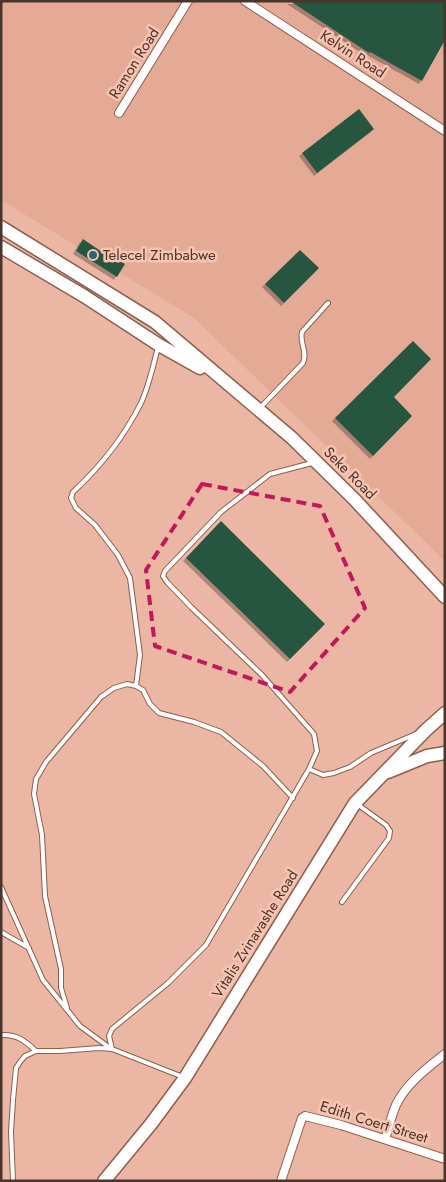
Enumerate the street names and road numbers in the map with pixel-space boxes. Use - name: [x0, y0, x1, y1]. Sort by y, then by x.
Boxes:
- street label: Ramon Road: [103, 23, 165, 103]
- street label: Kelvin Road: [316, 25, 390, 83]
- street label: Seke Road: [319, 442, 381, 504]
- street label: Vitalis Zvinavashe Road: [207, 866, 303, 1002]
- street label: Edith Coert Street: [317, 1095, 431, 1149]

